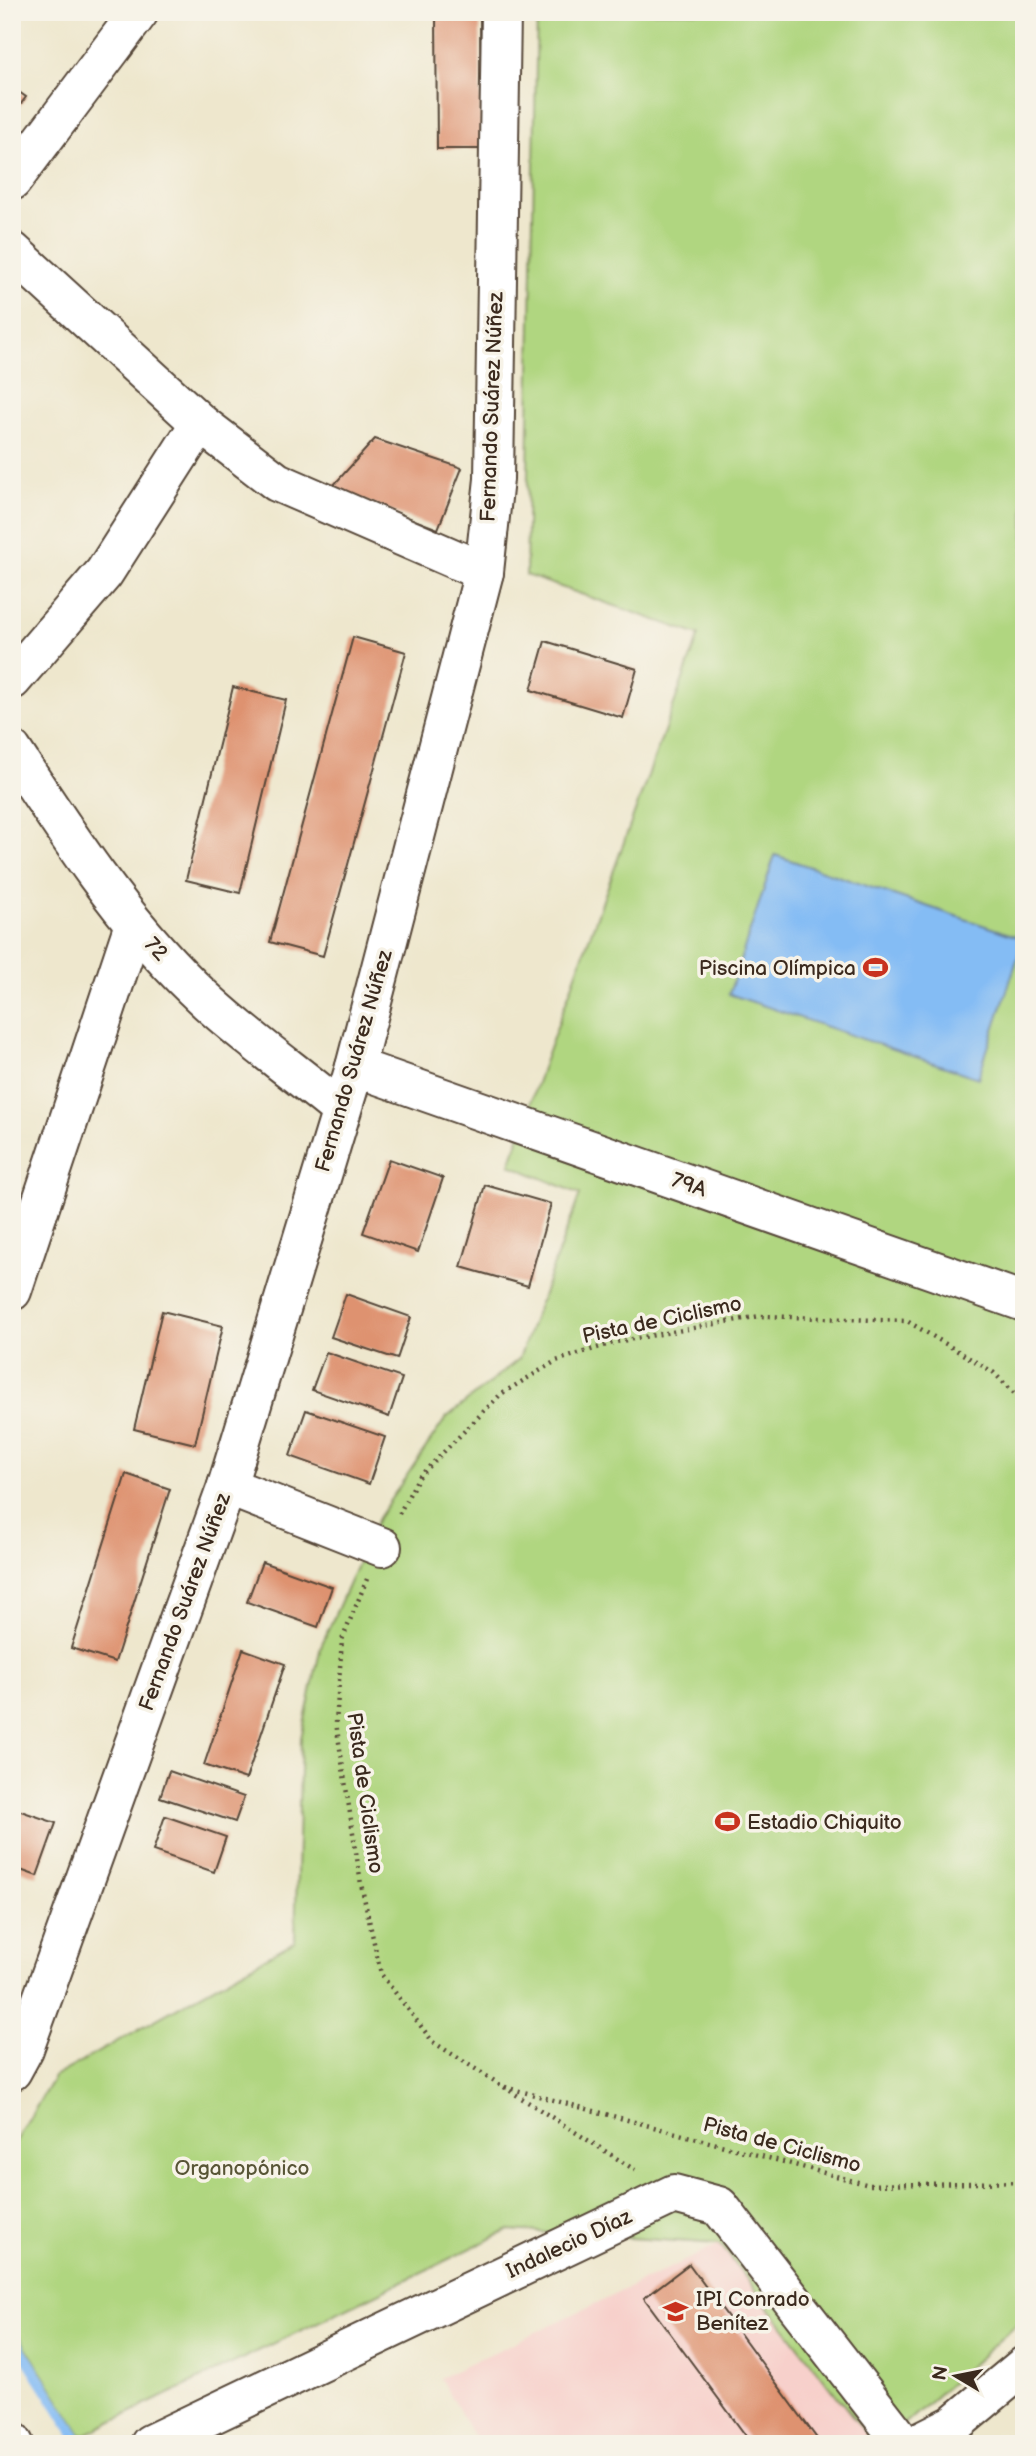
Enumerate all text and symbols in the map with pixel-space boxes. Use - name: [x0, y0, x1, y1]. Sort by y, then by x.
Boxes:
- street label: Fernando Suárez Núñez: [475, 291, 509, 522]
- street label: 72: [139, 932, 173, 966]
- street label: Fernando Suárez Núñez: [310, 946, 398, 1175]
- sports icon: Piscina Olímpica: [862, 954, 890, 982]
- place label: Piscina Olímpica: [699, 956, 856, 981]
- street label: 79A: [668, 1167, 710, 1203]
- street label: Pista de Ciclismo: [580, 1291, 744, 1349]
- street label: Fernando Suárez Núñez: [134, 1489, 236, 1714]
- street label: Pista de Ciclismo: [341, 1711, 389, 1875]
- sports icon: Estadio Chiquito: [713, 1808, 741, 1836]
- place label: Estadio Chiquito: [747, 1810, 902, 1835]
- street label: Pista de Ciclismo: [700, 2112, 864, 2178]
- park label: Organopónico: [175, 2156, 310, 2181]
- street label: Indalecio Díaz: [502, 2204, 636, 2284]
- place label: IPI Conrado Benítez: [696, 2287, 810, 2336]
- school or university icon: IPI Conrado Benítez: [662, 2297, 690, 2325]
- north arrow: [920, 2340, 990, 2410]
- text: N: [928, 2364, 953, 2382]

